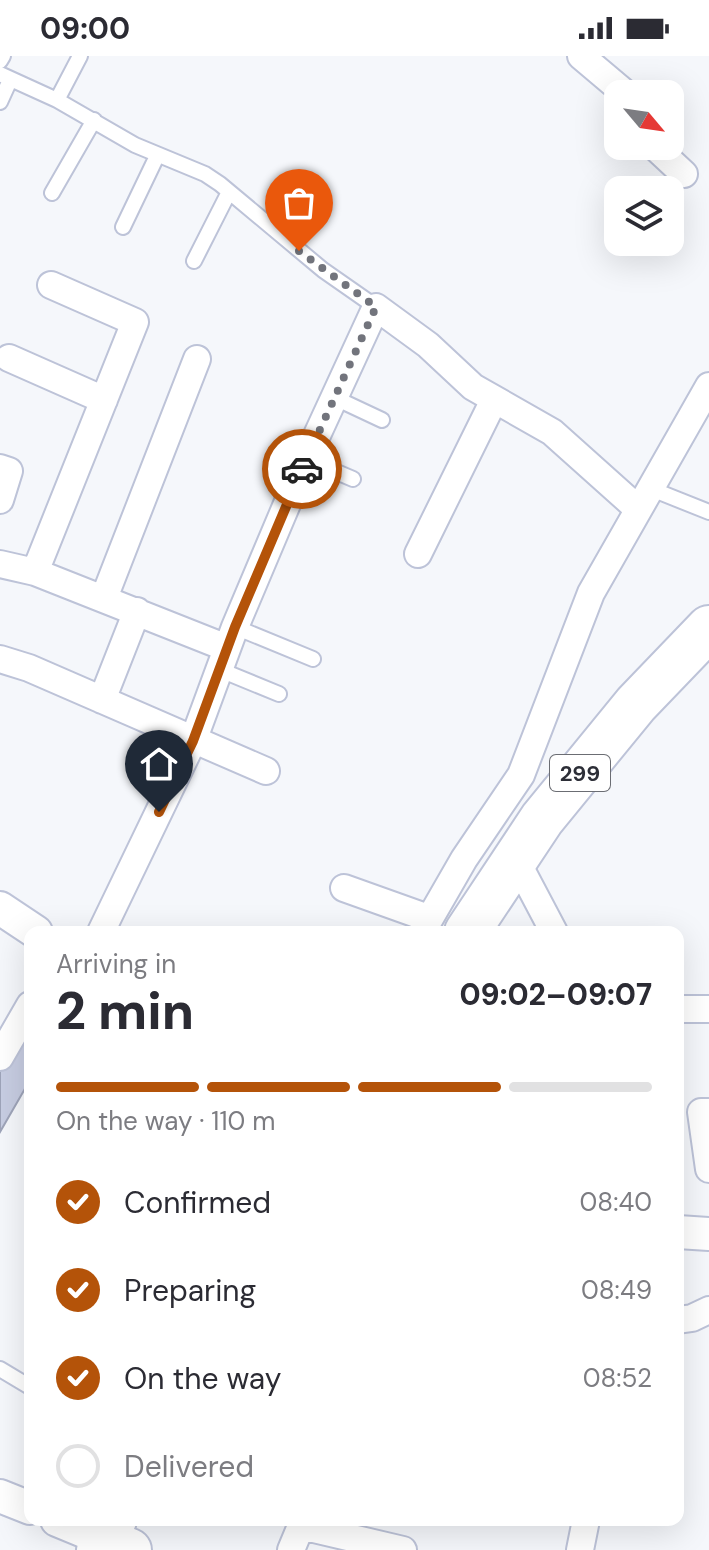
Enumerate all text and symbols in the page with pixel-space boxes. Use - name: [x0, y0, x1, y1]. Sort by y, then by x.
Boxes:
- text: 09:00: [40, 9, 130, 48]
- north arrow: [604, 80, 684, 160]
- map controls: [604, 80, 684, 256]
- pin: [265, 169, 333, 251]
- button: layers: [604, 176, 684, 256]
- icon: bag: [277, 181, 321, 225]
- courier: [262, 429, 342, 509]
- icon: car: [280, 447, 324, 491]
- pin: [125, 730, 193, 812]
- icon: home: [137, 742, 181, 786]
- road number: 299: [550, 755, 610, 791]
- text: Arriving in: [56, 947, 176, 981]
- text: 09:02–09:07: [459, 975, 652, 1014]
- text: 2 min: [56, 977, 194, 1045]
- text: On the way · 110 m: [56, 1104, 275, 1138]
- icon: check: [56, 1180, 100, 1224]
- text: Confirmed: [124, 1183, 271, 1222]
- text: 08:40: [580, 1185, 652, 1219]
- icon: check: [56, 1268, 100, 1312]
- text: Preparing: [124, 1271, 256, 1310]
- text: 08:49: [581, 1273, 652, 1307]
- icon: check: [56, 1356, 100, 1400]
- text: On the way: [124, 1359, 281, 1398]
- text: 08:52: [583, 1361, 652, 1395]
- text: Delivered: [124, 1447, 254, 1486]

